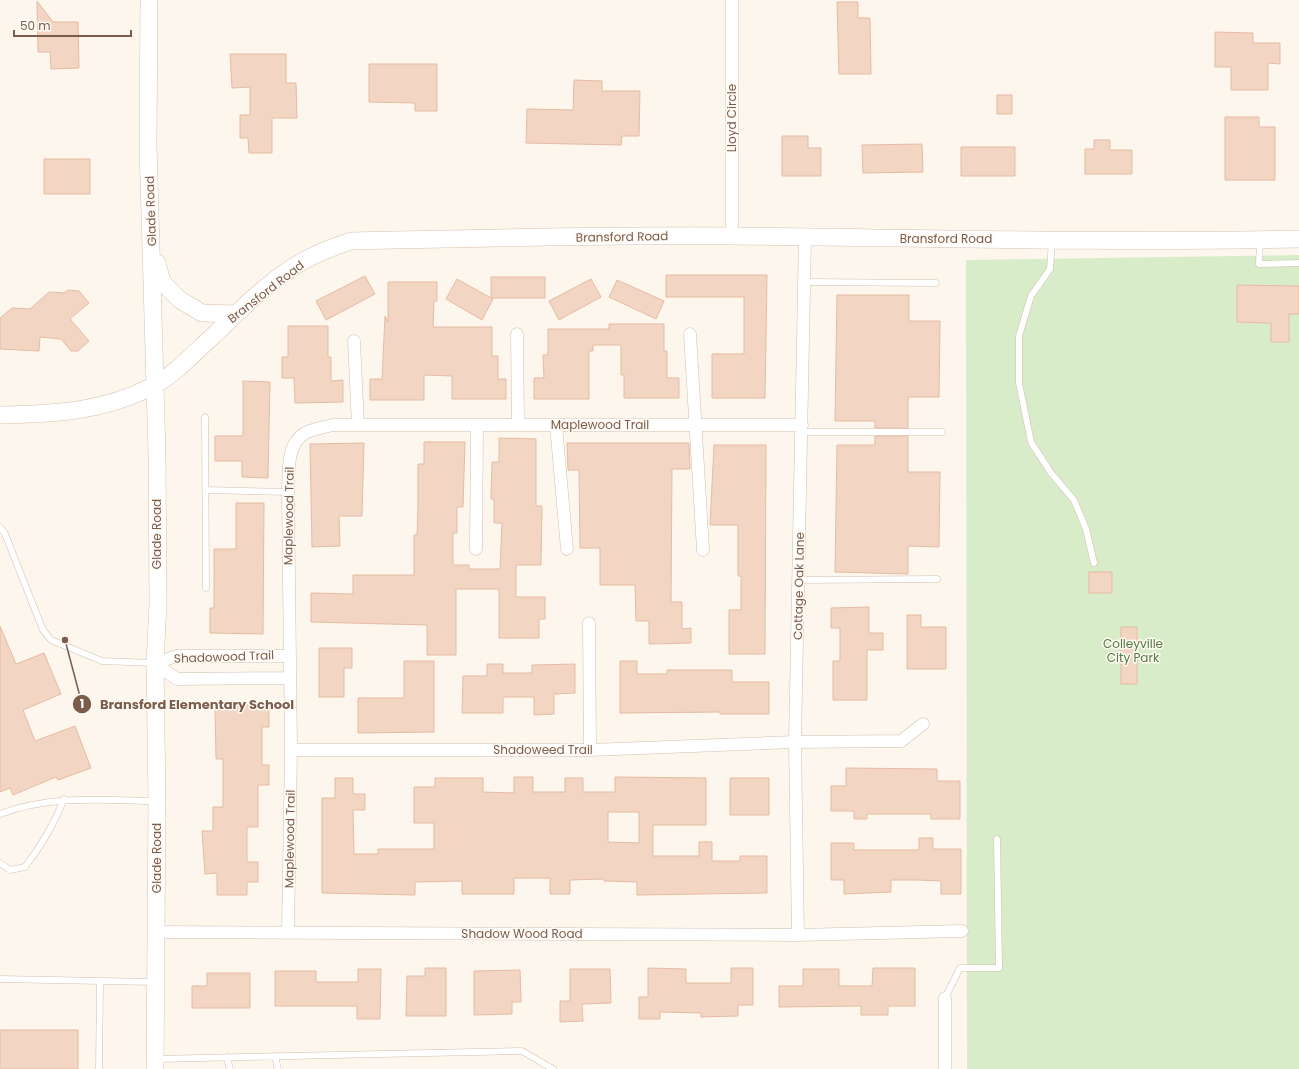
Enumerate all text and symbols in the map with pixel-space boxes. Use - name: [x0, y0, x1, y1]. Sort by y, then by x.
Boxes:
- scale bar: [14, 12, 131, 38]
- text: 50 m: [20, 17, 51, 34]
- street label: Lloyd Circle: [723, 84, 740, 152]
- street label: Glade Road: [141, 176, 160, 246]
- street label: Bransford Road: [576, 227, 668, 246]
- street label: Bransford Road: [900, 230, 992, 247]
- street label: Bransford Road: [224, 256, 307, 327]
- street label: Maplewood Trail: [551, 416, 649, 433]
- street label: Maplewood Trail: [279, 467, 298, 565]
- street label: Glade Road: [148, 499, 165, 569]
- street label: Cottage Oak Lane: [789, 532, 808, 640]
- park label: Colleyville City Park: [1103, 635, 1163, 666]
- street label: Shadowood Trail: [174, 646, 274, 667]
- callout: Bransford Elementary School: [72, 692, 302, 717]
- text: 1: [80, 695, 84, 712]
- text: Bransford Elementary School: [100, 695, 294, 714]
- street label: Shadoweed Trail: [493, 741, 593, 758]
- street label: Maplewood Trail: [280, 790, 299, 888]
- street label: Glade Road: [148, 823, 165, 893]
- street label: Shadow Wood Road: [461, 925, 583, 942]

